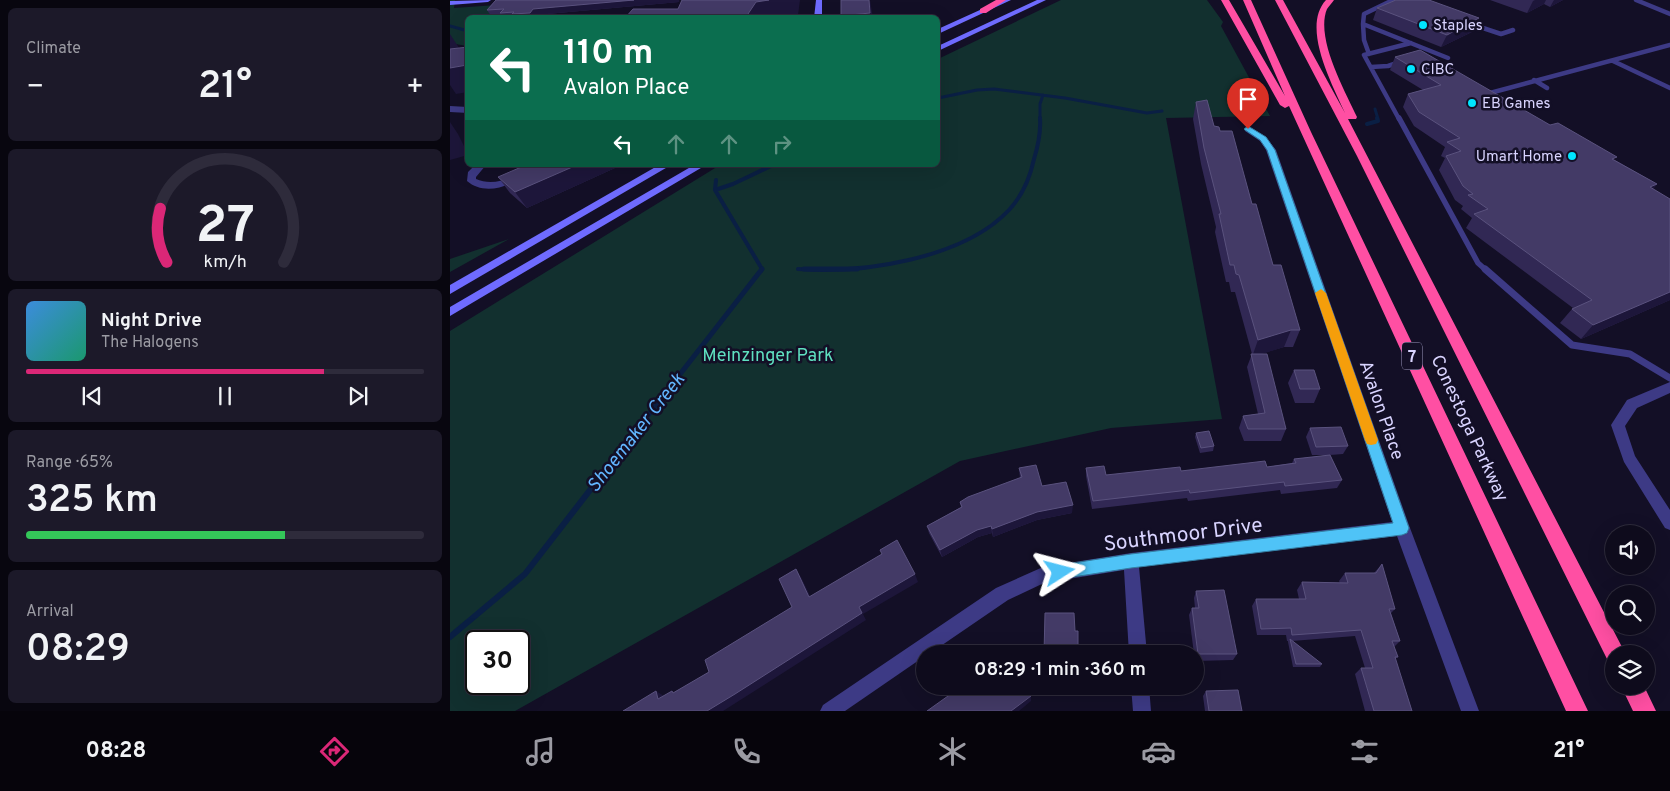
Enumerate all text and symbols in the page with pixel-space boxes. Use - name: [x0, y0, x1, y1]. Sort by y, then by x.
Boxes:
- place label: Staples: [1433, 17, 1483, 36]
- marker: Staples: [1417, 19, 1429, 31]
- text: 110 m: [563, 32, 653, 76]
- icon: left: [480, 35, 545, 100]
- text: Climate: [26, 39, 81, 59]
- place label: CIBC: [1421, 61, 1454, 80]
- text: 21°: [198, 63, 252, 112]
- marker: CIBC: [1405, 63, 1417, 75]
- text: −: [26, 70, 44, 106]
- text: +: [406, 70, 424, 106]
- text: Avalon Place: [563, 75, 689, 102]
- pin: [1227, 78, 1269, 129]
- icon: arrive: [1234, 85, 1262, 113]
- place label: EB Games: [1482, 95, 1551, 114]
- marker: EB Games: [1466, 97, 1478, 109]
- icon: left: [609, 130, 637, 158]
- icon: ahead: [662, 130, 690, 158]
- icon: ahead: [715, 130, 743, 158]
- icon: right: [768, 130, 796, 158]
- place label: Umart Home: [1476, 148, 1562, 167]
- marker: Umart Home: [1566, 150, 1578, 162]
- text: 27: [195, 195, 255, 261]
- text: km/h: [203, 251, 247, 274]
- text: Night Drive: [101, 309, 202, 333]
- text: The Halogens: [101, 333, 199, 353]
- road number: 7: [1402, 342, 1422, 370]
- park label: Meinzinger Park: [702, 345, 834, 368]
- street label: Conestoga Parkway: [1425, 352, 1513, 506]
- street label: Avalon Place: [1353, 358, 1408, 463]
- water label: Shoemaker Creek: [582, 368, 691, 498]
- icon: previous: [78, 382, 106, 410]
- icon: pause: [211, 382, 239, 410]
- icon: next: [344, 382, 372, 410]
- text: Range · 65%: [26, 453, 113, 473]
- text: 325 km: [26, 477, 158, 526]
- street label: Southmoor Drive: [1102, 512, 1264, 559]
- map controls: [1605, 525, 1655, 695]
- button: sound: [1605, 525, 1655, 575]
- position arrow: [1033, 545, 1085, 597]
- button: search: [1605, 585, 1655, 635]
- text: Arrival: [26, 602, 74, 622]
- text: 08:29: [26, 626, 130, 675]
- speed limit sign: 30: [465, 630, 530, 695]
- button: layers: [1605, 645, 1655, 695]
- text: 08:29 · 1 min · 360 m: [974, 658, 1146, 682]
- icon: directions: [317, 734, 352, 769]
- icon: music: [523, 734, 558, 769]
- icon: phone: [729, 734, 764, 769]
- icon: climate: [935, 734, 970, 769]
- icon: car: [1141, 734, 1176, 769]
- icon: filters: [1347, 734, 1382, 769]
- text: 08:28: [85, 738, 146, 765]
- text: 21°: [1553, 738, 1585, 765]

